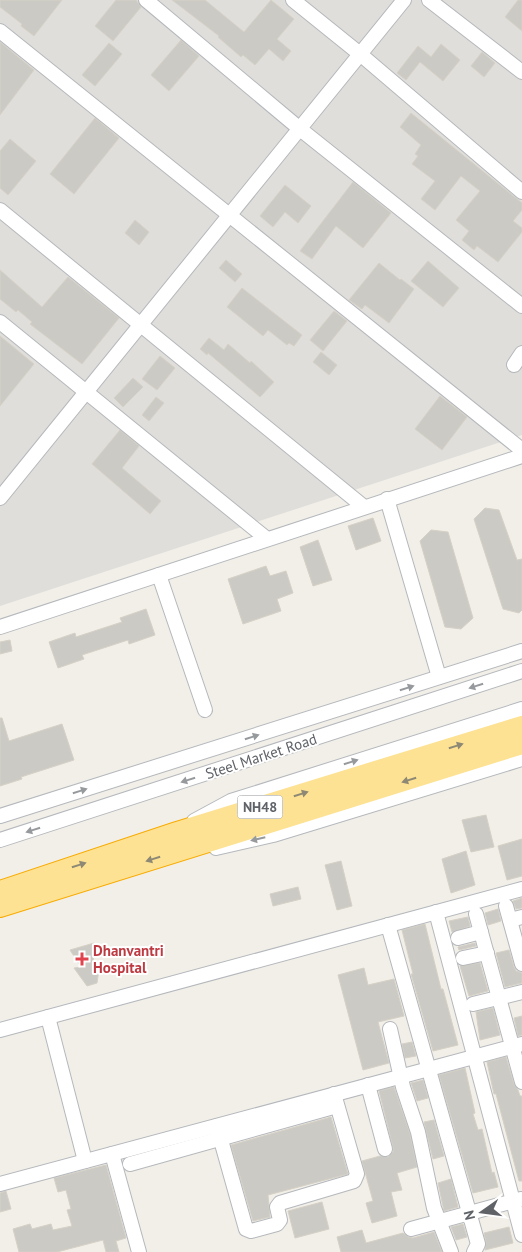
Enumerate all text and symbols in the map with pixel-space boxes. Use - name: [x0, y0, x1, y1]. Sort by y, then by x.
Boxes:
- one-way arrow: [399, 683, 414, 691]
- one-way arrow: [468, 683, 483, 690]
- street label: Steel Market Road: [203, 729, 319, 783]
- one-way arrow: [244, 732, 259, 740]
- one-way arrow: [449, 742, 464, 750]
- one-way arrow: [344, 758, 359, 766]
- one-way arrow: [180, 776, 195, 784]
- one-way arrow: [401, 776, 416, 784]
- one-way arrow: [73, 787, 88, 795]
- one-way arrow: [294, 790, 309, 798]
- road number: NH48: [238, 796, 282, 819]
- one-way arrow: [26, 826, 41, 834]
- one-way arrow: [250, 835, 265, 843]
- one-way arrow: [146, 856, 161, 864]
- one-way arrow: [72, 861, 87, 868]
- place label: Dhanvantri Hospital: [93, 941, 164, 977]
- marker: Dhanvantri Hospital: [75, 952, 89, 966]
- north arrow: [457, 1187, 507, 1237]
- text: N: [460, 1209, 479, 1222]

